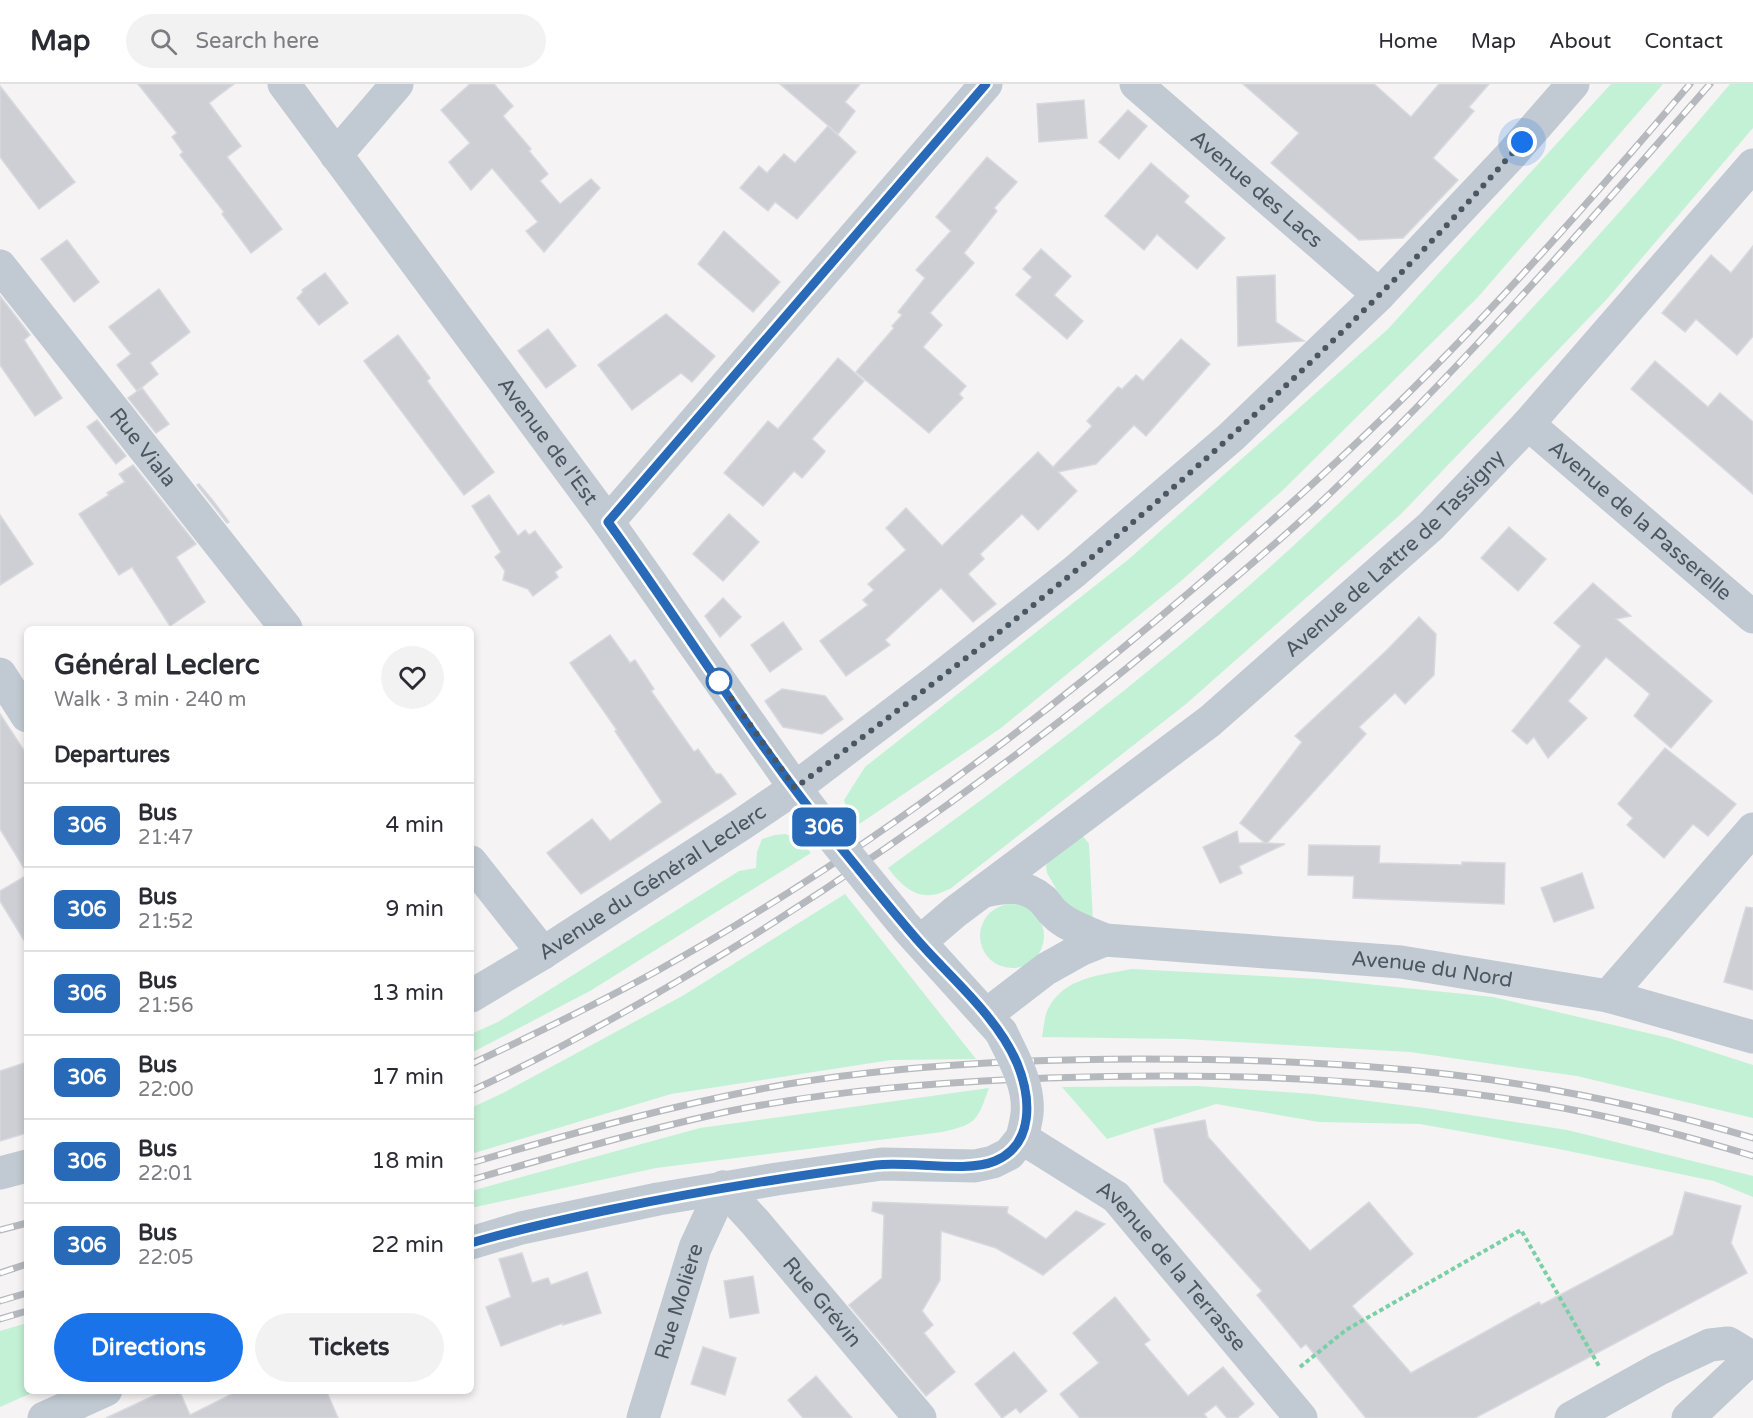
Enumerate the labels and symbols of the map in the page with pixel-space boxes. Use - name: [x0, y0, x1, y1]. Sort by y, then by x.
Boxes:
- street label: Avenue des Lacs: [1186, 125, 1328, 253]
- your location: [1507, 127, 1537, 157]
- street label: Avenue de l'Est: [493, 372, 603, 510]
- street label: Rue Viala: [104, 403, 182, 492]
- street label: Avenue de la Passerelle: [1544, 435, 1737, 606]
- street label: Avenue de Lattre de Tassigny: [1279, 444, 1509, 662]
- unlabelled marker: [706, 668, 732, 694]
- street label: Avenue du Général Leclerc: [534, 799, 771, 965]
- line badge: 306: [790, 808, 858, 846]
- street label: Avenue du Nord: [1351, 946, 1514, 993]
- street label: Avenue de la Terrasse: [1092, 1176, 1252, 1356]
- street label: Rue Molière: [649, 1240, 708, 1362]
- street label: Rue Grévin: [777, 1252, 867, 1352]

